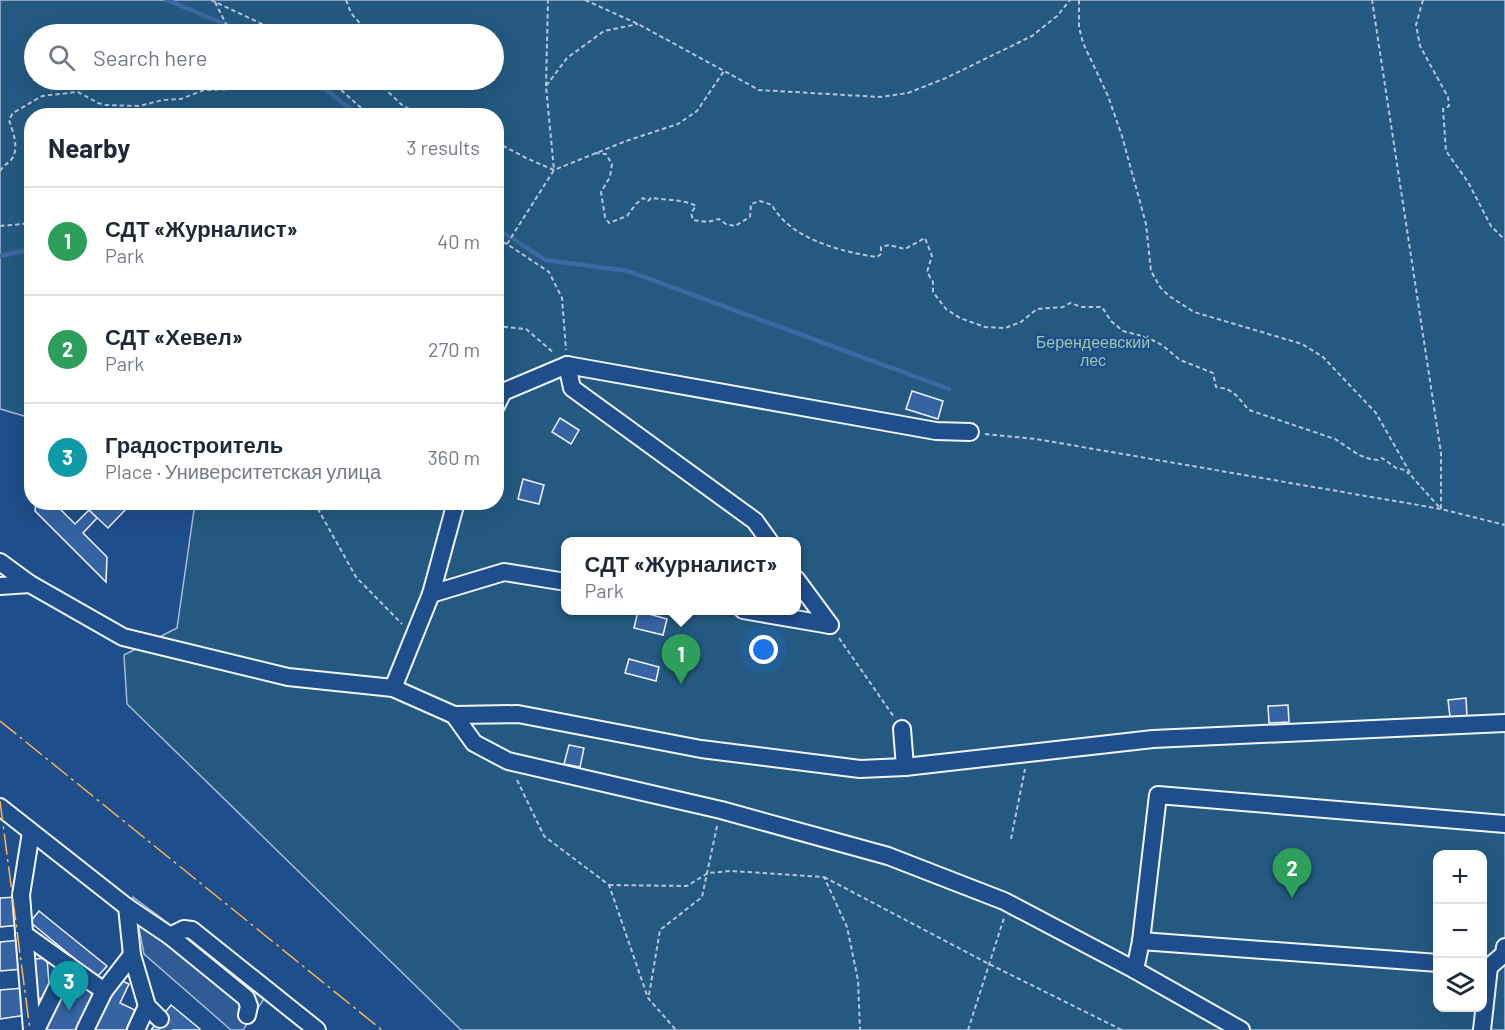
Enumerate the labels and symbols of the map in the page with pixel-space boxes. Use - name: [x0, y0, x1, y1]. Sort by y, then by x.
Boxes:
- park label: Берендеевский лес: [1036, 332, 1150, 369]
- pin: 1: [662, 634, 700, 684]
- your location: [749, 635, 778, 664]
- pin: 2: [1272, 848, 1312, 898]
- pin: 3: [50, 962, 88, 1011]

